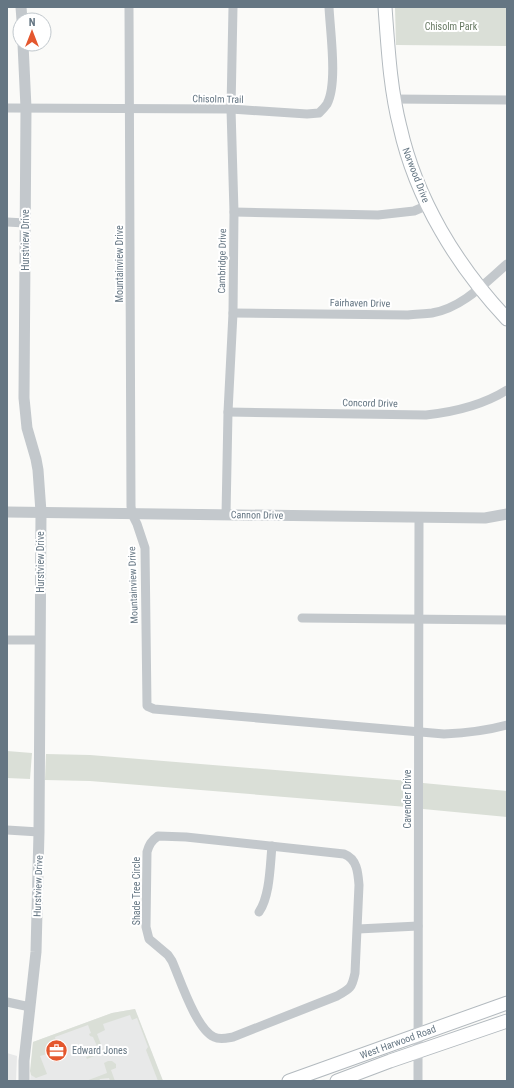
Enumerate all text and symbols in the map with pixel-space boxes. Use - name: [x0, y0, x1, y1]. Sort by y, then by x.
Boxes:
- north arrow: [12, 12, 52, 52]
- text: N: [29, 16, 36, 29]
- park label: Chisolm Park: [425, 21, 478, 32]
- street label: Chisolm Trail: [192, 93, 244, 105]
- street label: Norwood Drive: [400, 146, 432, 204]
- street label: Hurstview Drive: [20, 209, 31, 271]
- street label: Mountainview Drive: [114, 225, 125, 303]
- street label: Cambridge Drive: [216, 228, 228, 294]
- street label: Fairhaven Drive: [330, 297, 391, 309]
- street label: Concord Drive: [342, 397, 398, 409]
- street label: Cannon Drive: [231, 509, 284, 521]
- street label: Hurstview Drive: [35, 531, 46, 593]
- street label: Mountainview Drive: [126, 546, 140, 624]
- street label: Cavender Drive: [402, 769, 413, 829]
- street label: Hurstview Drive: [31, 855, 45, 917]
- street label: Shade Tree Circle: [131, 856, 142, 925]
- street label: West Harwood Road: [359, 1023, 437, 1061]
- office icon: Edward Jones: [44, 1037, 70, 1063]
- place label: Edward Jones: [72, 1045, 128, 1056]

